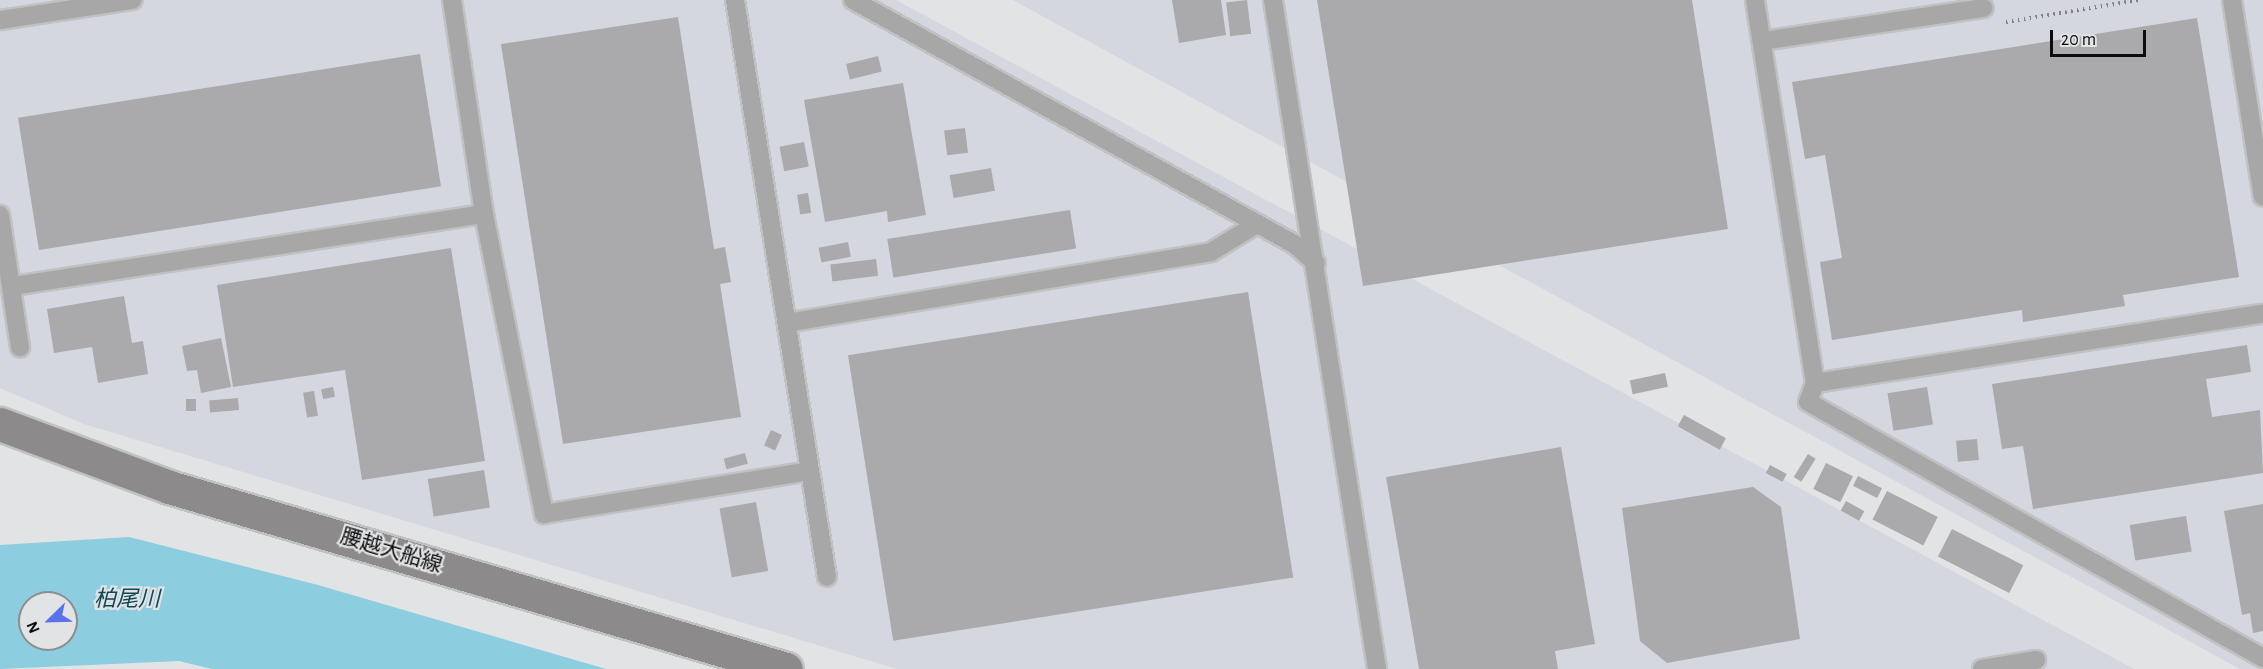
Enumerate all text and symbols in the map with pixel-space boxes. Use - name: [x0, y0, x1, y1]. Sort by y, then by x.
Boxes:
- scale bar: [2053, 18, 2149, 56]
- text: 20 m: [2061, 31, 2096, 49]
- street label: 腰越大船線: [337, 524, 445, 578]
- water label: 柏尾川: [94, 587, 160, 613]
- north arrow: [18, 591, 78, 651]
- text: N: [24, 619, 43, 635]

